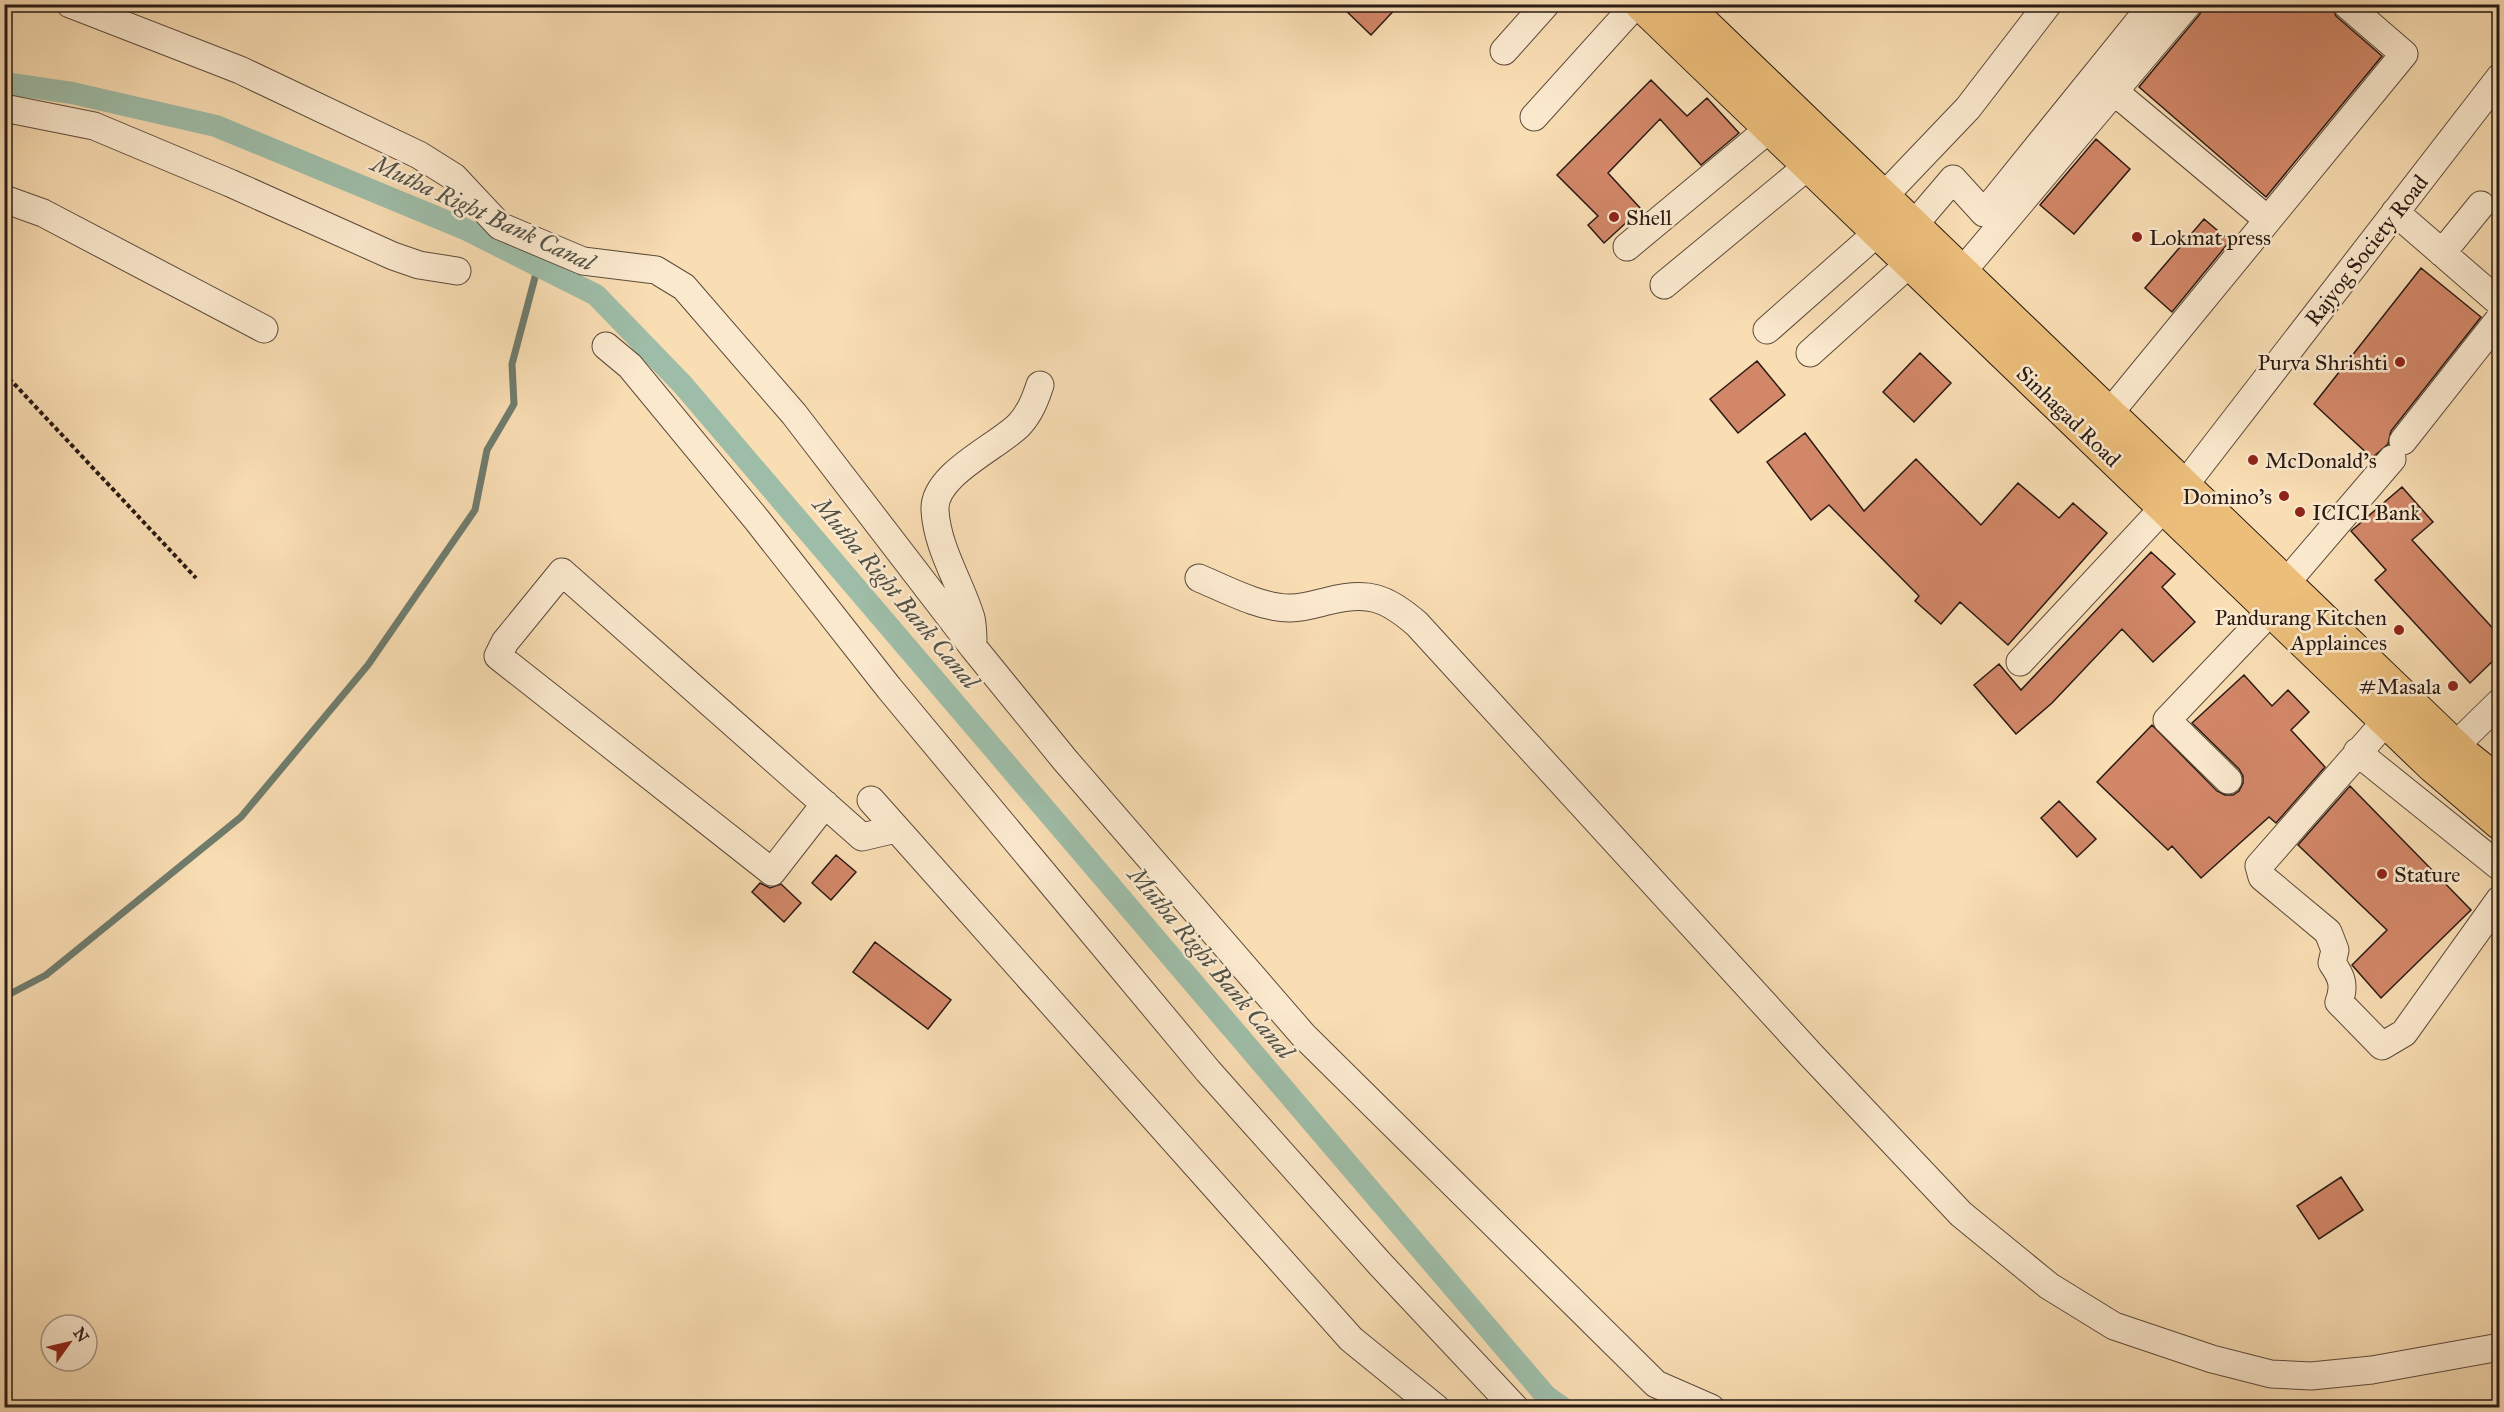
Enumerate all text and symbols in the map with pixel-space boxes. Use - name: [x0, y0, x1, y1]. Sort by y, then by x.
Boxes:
- water label: Mutha Right Bank Canal: [365, 147, 601, 279]
- street label: Rajyog Society Road: [2299, 169, 2434, 331]
- place label: Shell: [1626, 204, 1672, 231]
- marker: Shell: [1607, 210, 1621, 224]
- place label: Lokmat press: [2149, 224, 2271, 251]
- marker: Lokmat press: [2130, 230, 2144, 244]
- place label: Purva Shrishti: [2257, 349, 2388, 376]
- marker: Purva Shrishti: [2393, 355, 2407, 369]
- street label: Sinhagad Road: [2011, 360, 2126, 473]
- place label: McDonald's: [2265, 447, 2377, 474]
- marker: McDonald's: [2246, 453, 2260, 467]
- place label: Domino's: [2182, 483, 2272, 510]
- water label: Mutha Right Bank Canal: [805, 489, 987, 697]
- marker: Domino's: [2277, 489, 2291, 503]
- place label: ICICI Bank: [2312, 499, 2421, 526]
- marker: ICICI Bank: [2293, 505, 2307, 519]
- place label: Pandurang Kitchen Applainces: [2215, 604, 2387, 656]
- marker: Pandurang Kitchen Applainces: [2392, 623, 2406, 637]
- place label: #Masala: [2358, 673, 2442, 700]
- marker: #Masala: [2446, 679, 2460, 693]
- water label: Mutha Right Bank Canal: [1120, 859, 1302, 1067]
- place label: Stature: [2394, 861, 2461, 888]
- marker: Stature: [2375, 867, 2389, 881]
- north arrow: [39, 1313, 99, 1373]
- text: N: [69, 1324, 93, 1346]

